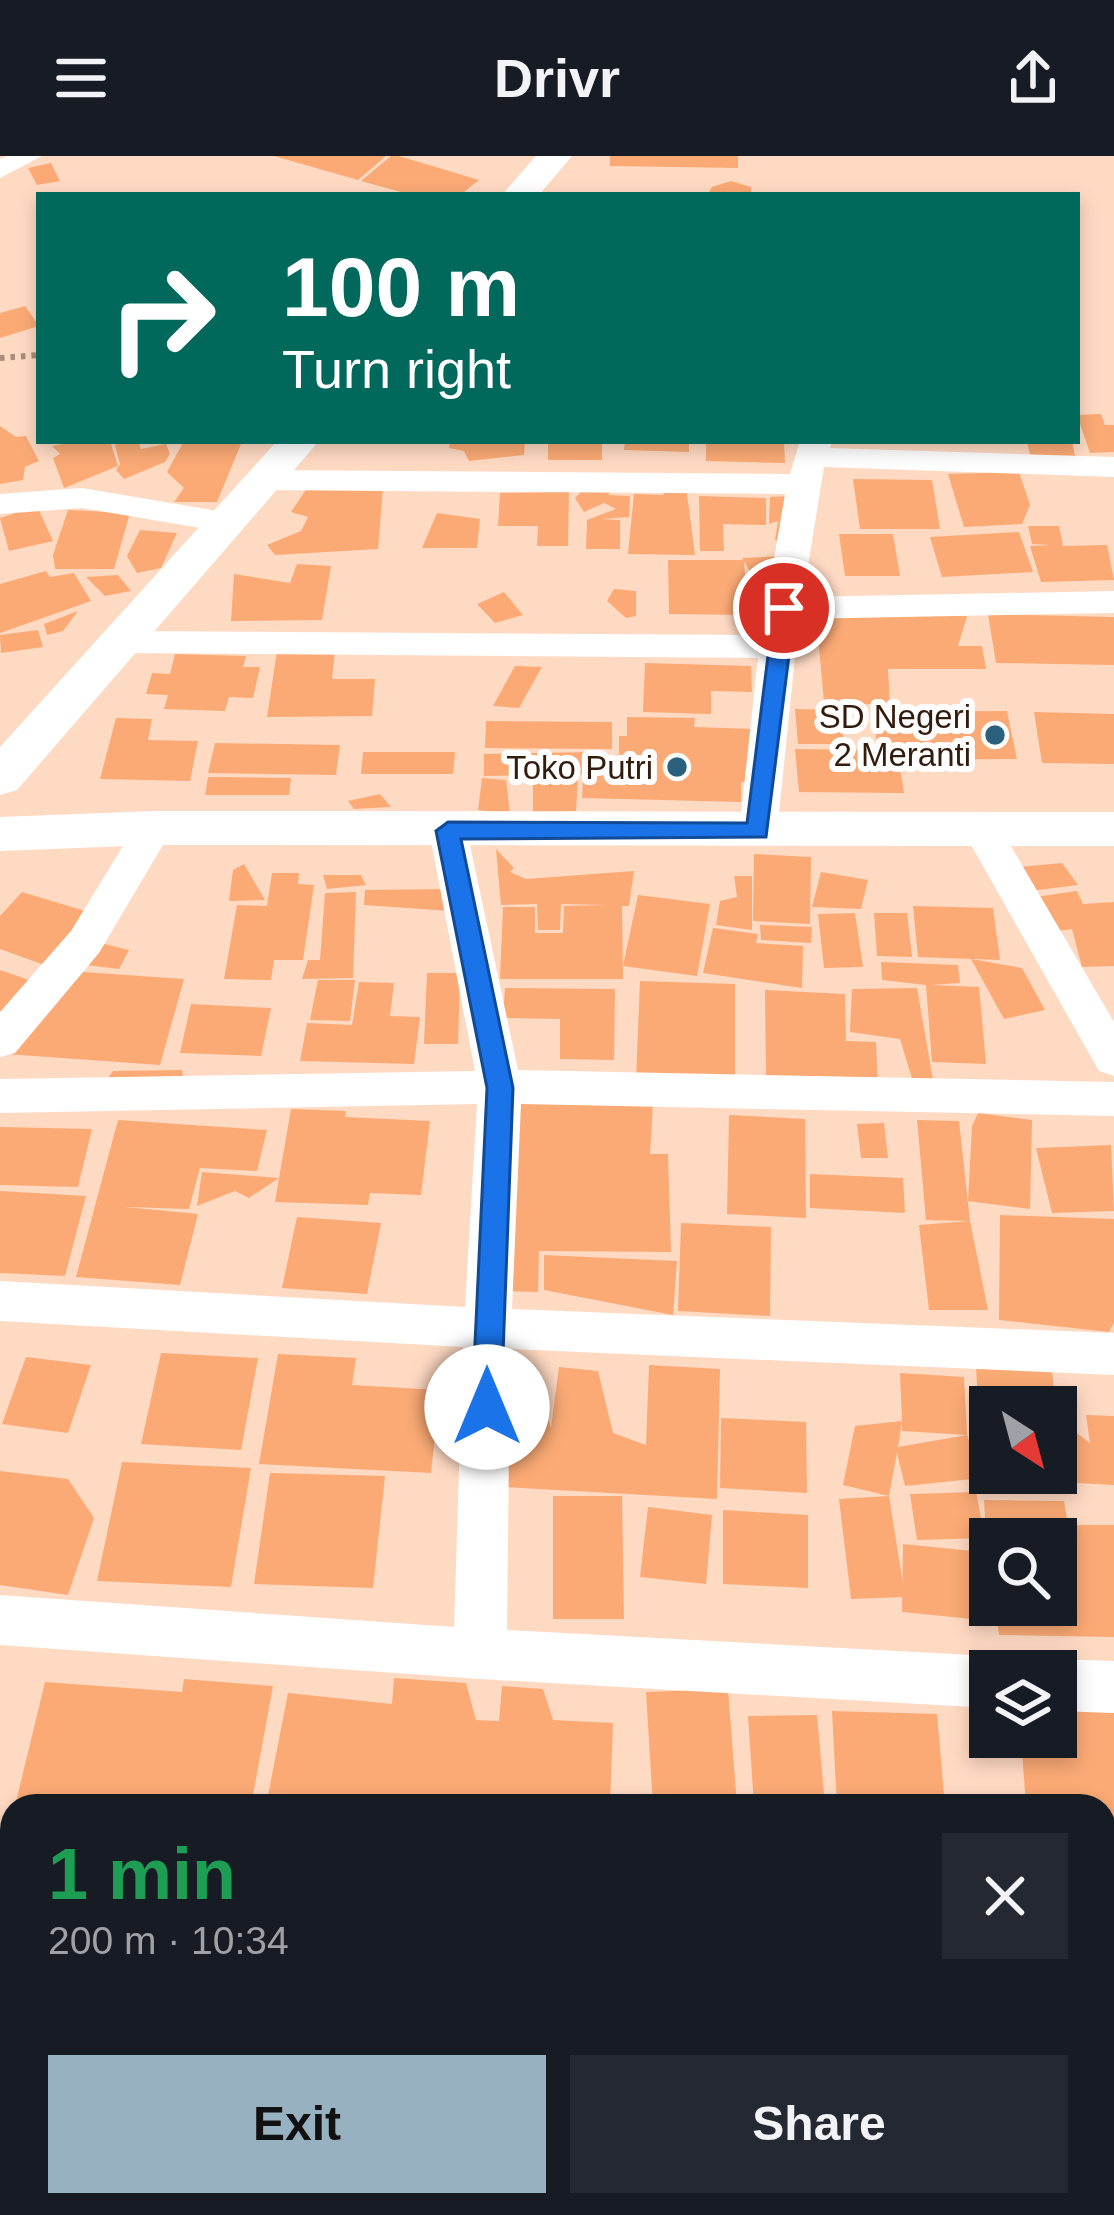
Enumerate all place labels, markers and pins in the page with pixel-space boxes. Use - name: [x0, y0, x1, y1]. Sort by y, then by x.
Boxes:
- pin: [733, 557, 835, 659]
- place label: SD Negeri 2 Meranti: [819, 698, 971, 773]
- marker: SD Negeri 2 Meranti: [982, 722, 1008, 748]
- place label: Toko Putri: [506, 749, 653, 786]
- marker: Toko Putri: [664, 754, 690, 780]

